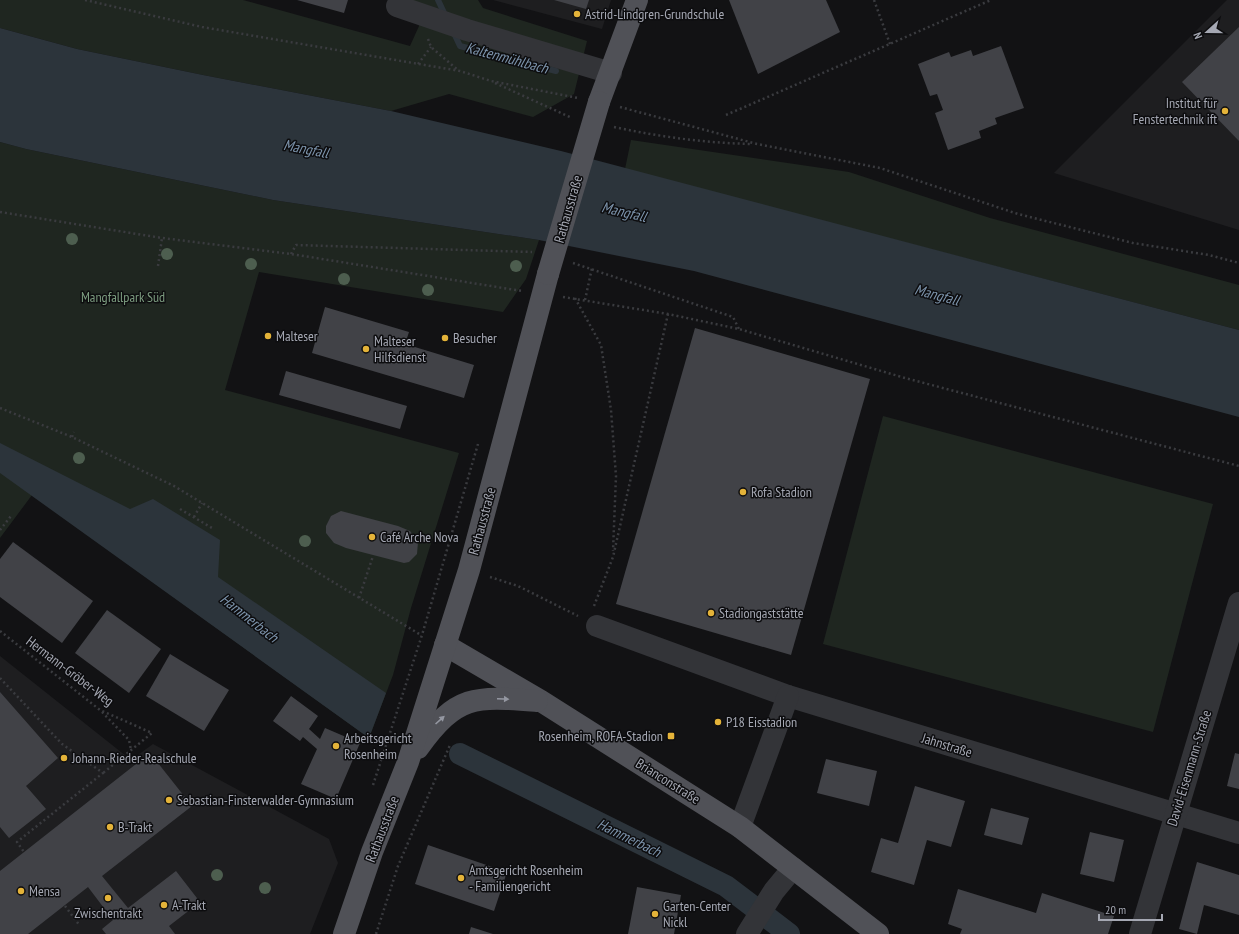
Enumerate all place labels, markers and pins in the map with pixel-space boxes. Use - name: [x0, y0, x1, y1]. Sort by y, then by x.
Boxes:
- place label: Astrid-Lindgren-Grundschule: [585, 5, 724, 23]
- marker: Astrid-Lindgren-Grundschule: [572, 9, 582, 19]
- place label: Institut für Fenstertechnik ift: [1133, 94, 1217, 128]
- marker: Institut für Fenstertechnik ift: [1220, 106, 1230, 116]
- place label: Malteser: [276, 327, 318, 345]
- place label: Besucher: [453, 329, 497, 347]
- marker: Malteser: [263, 331, 273, 341]
- place label: Malteser Hilfsdienst: [374, 332, 426, 366]
- marker: Besucher: [440, 333, 450, 343]
- marker: Malteser Hilfsdienst: [361, 344, 371, 354]
- place label: Rofa Stadion: [751, 483, 812, 501]
- marker: Rofa Stadion: [738, 487, 748, 497]
- place label: Café Arche Nova: [380, 528, 459, 546]
- marker: Café Arche Nova: [367, 532, 377, 542]
- place label: Stadiongaststätte: [719, 604, 804, 622]
- marker: Stadiongaststätte: [706, 608, 716, 618]
- place label: P18 Eisstadion: [726, 713, 797, 731]
- marker: P18 Eisstadion: [713, 717, 723, 727]
- place label: Rosenheim, ROFA-Stadion: [539, 727, 663, 745]
- place label: Arbeitsgericht Rosenheim: [344, 729, 412, 763]
- marker: Rosenheim, ROFA-Stadion: [666, 731, 676, 741]
- marker: Arbeitsgericht Rosenheim: [331, 741, 341, 751]
- place label: Johann-Rieder-Realschule: [71, 749, 197, 767]
- marker: Johann-Rieder-Realschule: [59, 753, 69, 763]
- place label: Sebastian-Finsterwalder-Gymnasium: [177, 791, 354, 809]
- marker: Sebastian-Finsterwalder-Gymnasium: [164, 795, 174, 805]
- place label: B-Trakt: [118, 818, 152, 836]
- marker: B-Trakt: [105, 822, 115, 832]
- place label: Amtsgericht Rosenheim - Familiengericht: [469, 861, 583, 895]
- marker: Amtsgericht Rosenheim - Familiengericht: [456, 873, 466, 883]
- place label: Mensa: [29, 882, 60, 900]
- marker: Mensa: [16, 886, 26, 896]
- marker: Zwischentrakt: [103, 893, 113, 903]
- place label: A-Trakt: [172, 896, 206, 914]
- place label: Garten-Center Nickl: [663, 897, 731, 931]
- marker: A-Trakt: [159, 900, 169, 910]
- place label: Zwischentrakt: [74, 904, 142, 922]
- marker: Garten-Center Nickl: [650, 909, 660, 919]

